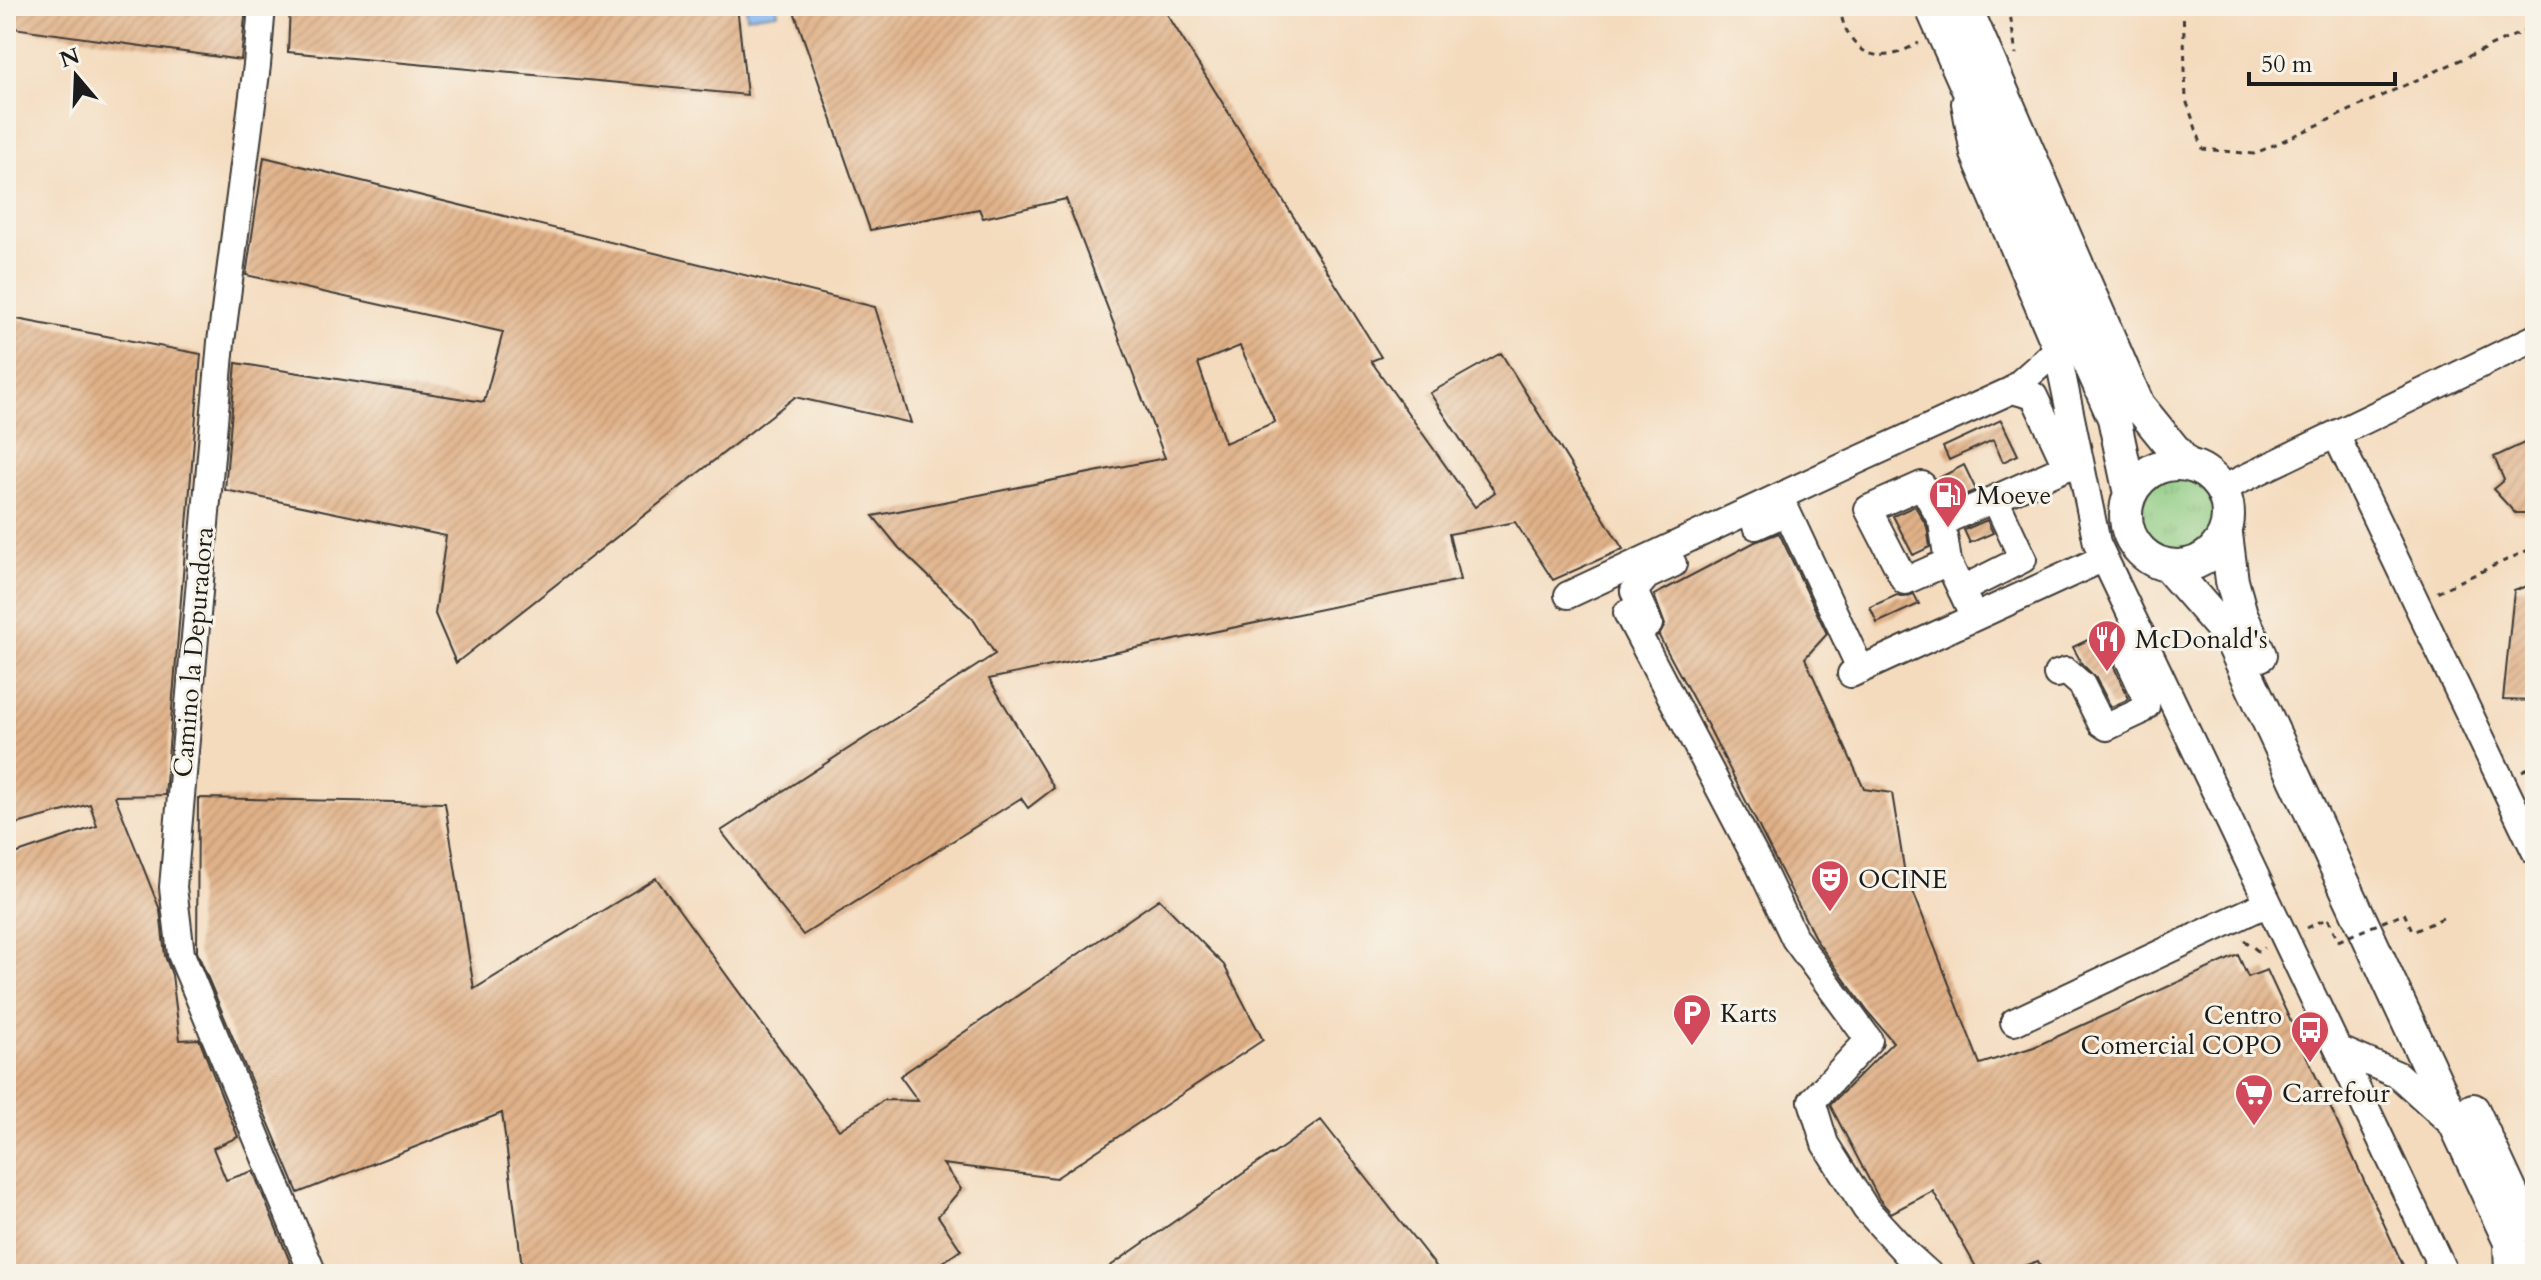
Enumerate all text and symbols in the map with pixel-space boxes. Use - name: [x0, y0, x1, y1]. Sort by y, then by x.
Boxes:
- north arrow: [36, 36, 116, 116]
- scale bar: [2249, 36, 2395, 86]
- text: N: [56, 41, 84, 75]
- text: 50 m: [2261, 48, 2313, 81]
- fuel station icon: Moeve: [1927, 474, 1969, 529]
- place label: Moeve: [1976, 478, 2051, 513]
- street label: Camino la Depuradora: [165, 525, 222, 779]
- restaurant icon: McDonald's: [2086, 618, 2128, 673]
- place label: McDonald's: [2135, 622, 2268, 657]
- theatre icon: OCINE: [1809, 858, 1851, 913]
- place label: OCINE: [1858, 862, 1947, 897]
- parking icon: Karts: [1671, 992, 1713, 1047]
- place label: Karts: [1720, 996, 1777, 1031]
- place label: Centro Comercial COPO: [2081, 998, 2282, 1063]
- bus stop icon: Centro Comercial COPO: [2289, 1009, 2331, 1064]
- supermarket icon: Carrefour: [2233, 1072, 2275, 1127]
- place label: Carrefour: [2282, 1076, 2390, 1111]

